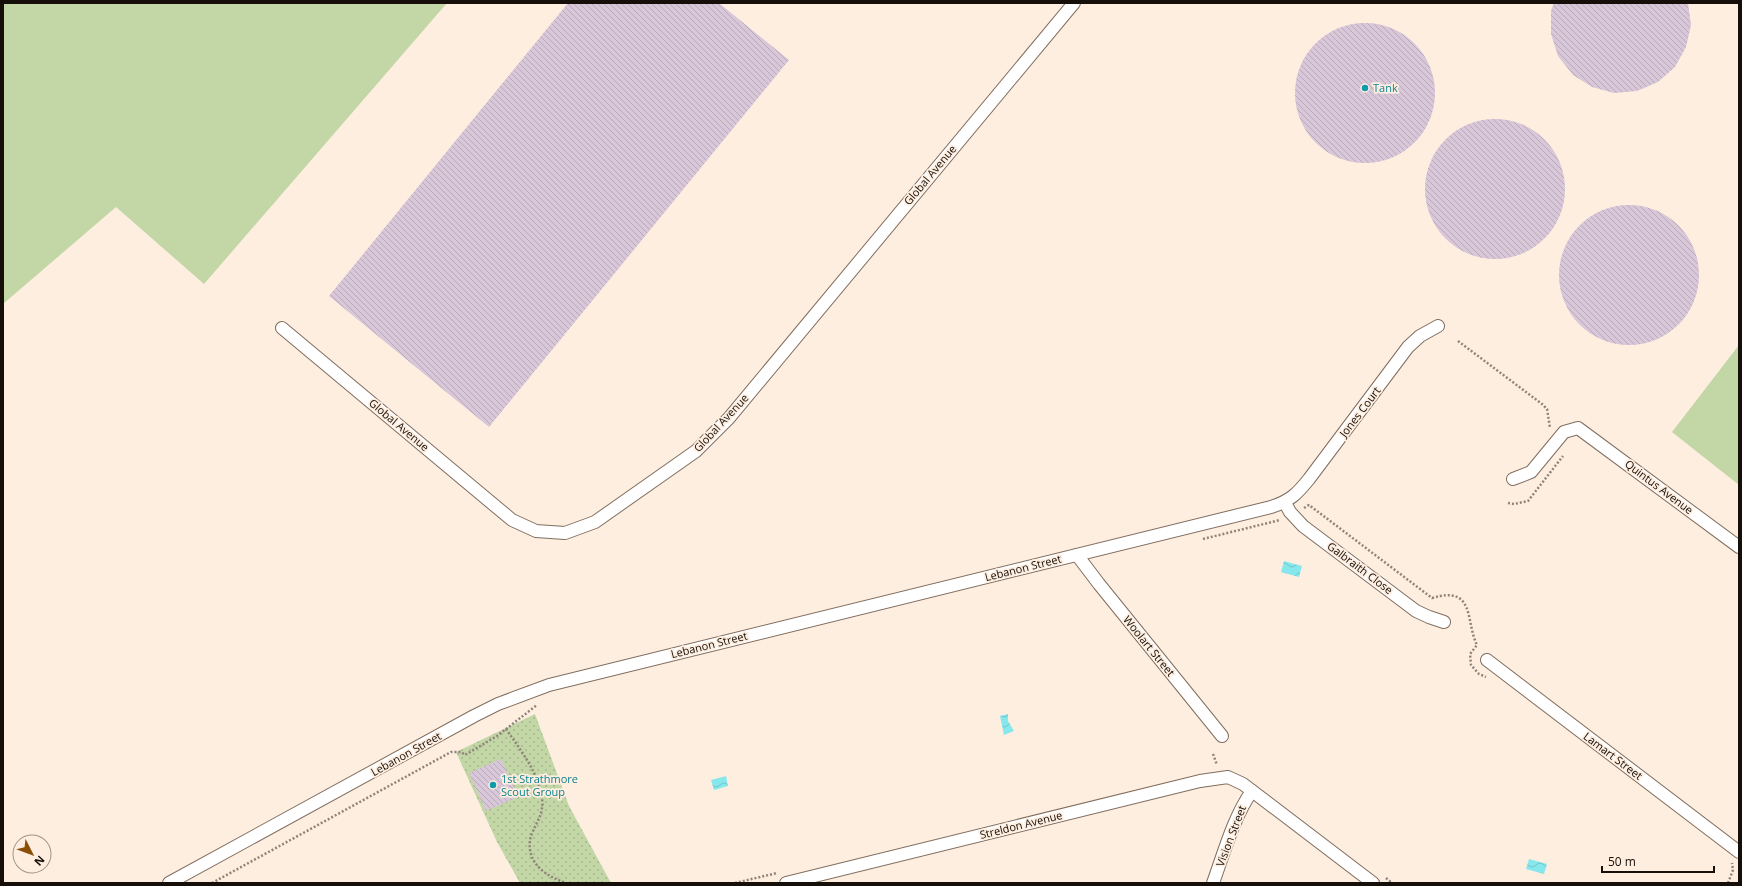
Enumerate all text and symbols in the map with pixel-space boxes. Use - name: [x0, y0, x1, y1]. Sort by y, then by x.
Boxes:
- place label: Tank: [1373, 80, 1398, 95]
- marker: Tank: [1360, 83, 1370, 93]
- street label: Global Avenue: [900, 141, 959, 208]
- street label: Jones Court: [1335, 383, 1383, 441]
- street label: Global Avenue: [690, 390, 751, 455]
- street label: Global Avenue: [366, 395, 433, 454]
- street label: Quintus Avenue: [1622, 456, 1697, 517]
- street label: Galbraith Close: [1325, 538, 1396, 597]
- street label: Lebanon Street: [983, 551, 1063, 584]
- street label: Woolart Street: [1120, 612, 1179, 679]
- street label: Lebanon Street: [669, 628, 749, 661]
- street label: Lebanon Street: [368, 728, 444, 779]
- street label: Lamart Street: [1581, 729, 1646, 783]
- place label: 1st Strathmore Scout Group: [501, 771, 578, 799]
- marker: 1st Strathmore Scout Group: [488, 780, 498, 790]
- street label: Vision Street: [1212, 803, 1249, 869]
- street label: Streldon Avenue: [978, 807, 1064, 842]
- north arrow: [12, 834, 52, 874]
- scale bar: [1602, 848, 1714, 874]
- text: N: [31, 853, 48, 869]
- text: 50 m: [1608, 853, 1636, 870]

